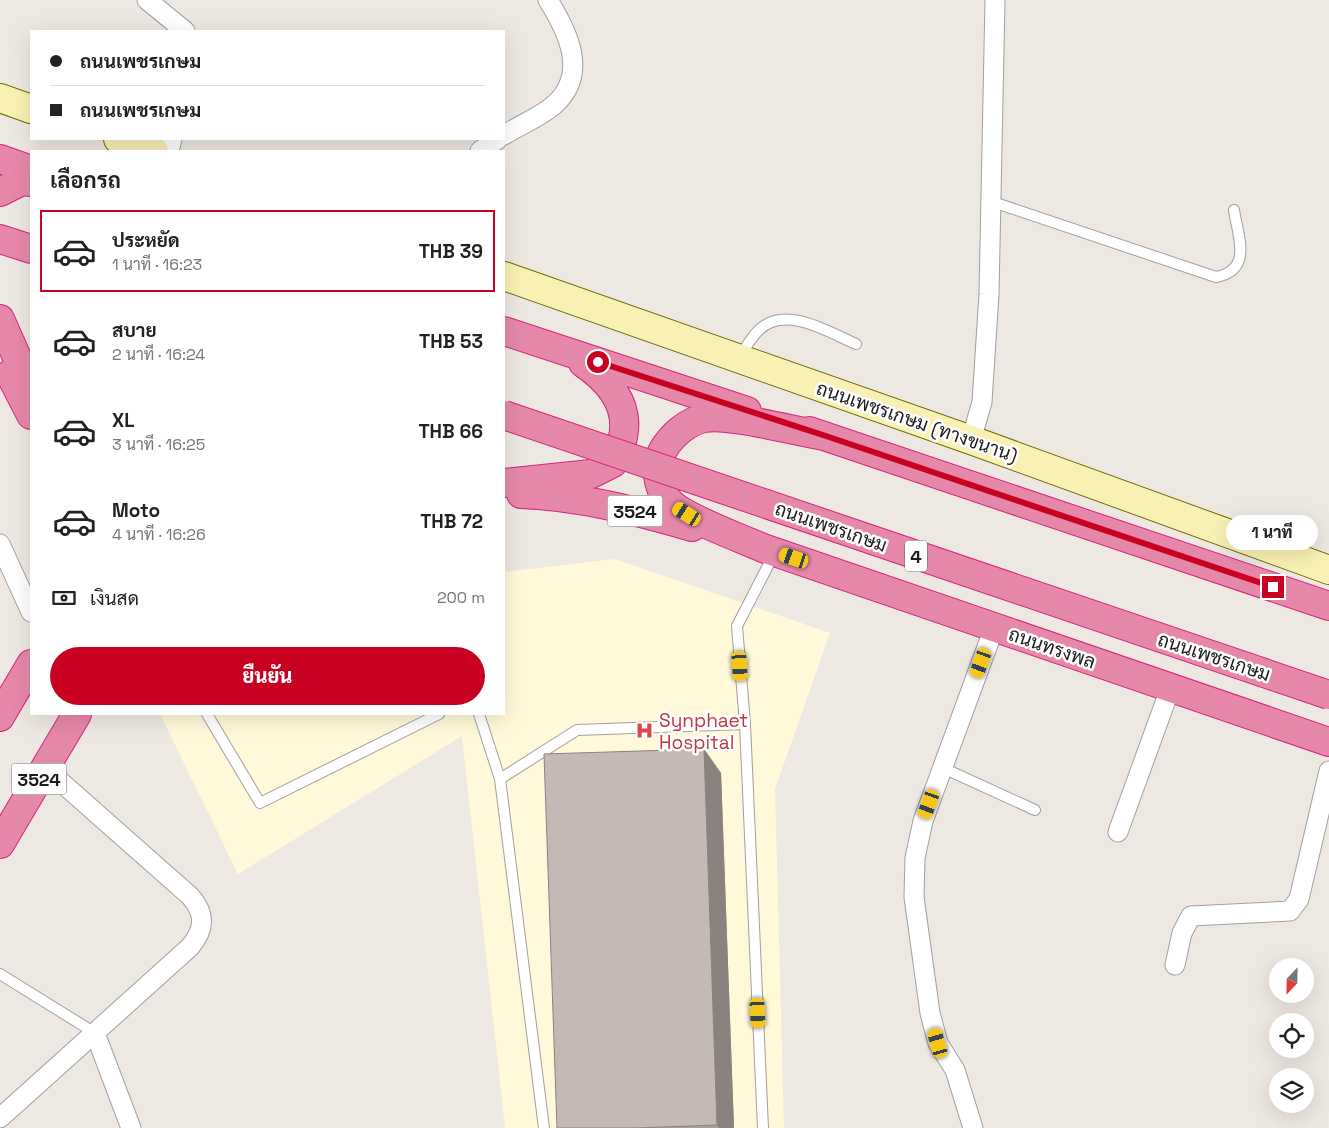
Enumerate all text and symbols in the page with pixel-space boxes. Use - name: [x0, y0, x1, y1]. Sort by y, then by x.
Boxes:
- text: ถนนเพชรเกษม: [80, 49, 201, 74]
- text: ถนนเพชรเกษม: [80, 98, 201, 123]
- text: เลือกรถ: [50, 166, 121, 194]
- text: ประหยัด: [112, 228, 180, 253]
- icon: car: [52, 229, 97, 274]
- text: THB 39: [419, 239, 483, 264]
- text: 1 นาที · 16:23: [112, 254, 202, 275]
- text: สบาย: [112, 318, 157, 343]
- icon: car: [52, 319, 97, 364]
- text: THB 53: [419, 329, 483, 354]
- text: 2 นาที · 16:24: [112, 344, 205, 365]
- route start: [587, 351, 609, 373]
- street label: ถนนเพชรเกษม (ทางขนาน): [813, 376, 1021, 468]
- text: XL: [112, 408, 135, 433]
- icon: car: [52, 409, 97, 454]
- text: THB 66: [418, 419, 483, 444]
- text: 3 นาที · 16:25: [112, 434, 205, 455]
- road number: 3524: [608, 496, 662, 526]
- street label: ถนนเพชรเกษม: [772, 496, 890, 558]
- text: Moto: [112, 498, 160, 523]
- icon: car: [52, 499, 97, 544]
- car: [670, 500, 703, 528]
- text: THB 72: [420, 509, 483, 534]
- callout: 1 นาที: [1227, 514, 1319, 550]
- text: 1 นาที: [1251, 522, 1293, 543]
- text: 4 นาที · 16:26: [112, 524, 206, 545]
- road number: 4: [905, 540, 927, 572]
- car: [777, 546, 810, 570]
- route end: [1262, 576, 1284, 598]
- icon: cash: [50, 584, 78, 612]
- text: เงินสด: [90, 586, 139, 611]
- text: 200 m: [437, 587, 485, 608]
- street label: ถนนทรงพล: [1005, 621, 1099, 675]
- street label: ถนนเพชรเกษม: [1155, 627, 1273, 687]
- car: [968, 646, 993, 680]
- button: ยืนยัน: [50, 647, 485, 705]
- car: [731, 651, 748, 681]
- place label: Synphaet Hospital: [659, 708, 748, 755]
- hospital icon: Synphaet Hospital: [635, 721, 655, 741]
- road number: 3524: [12, 764, 66, 794]
- car: [916, 787, 941, 821]
- north arrow: [1269, 958, 1314, 1002]
- map controls: [1269, 958, 1314, 1113]
- car: [749, 998, 766, 1028]
- button: locate: [1269, 1013, 1314, 1058]
- car: [926, 1027, 949, 1059]
- button: layers: [1269, 1068, 1314, 1113]

